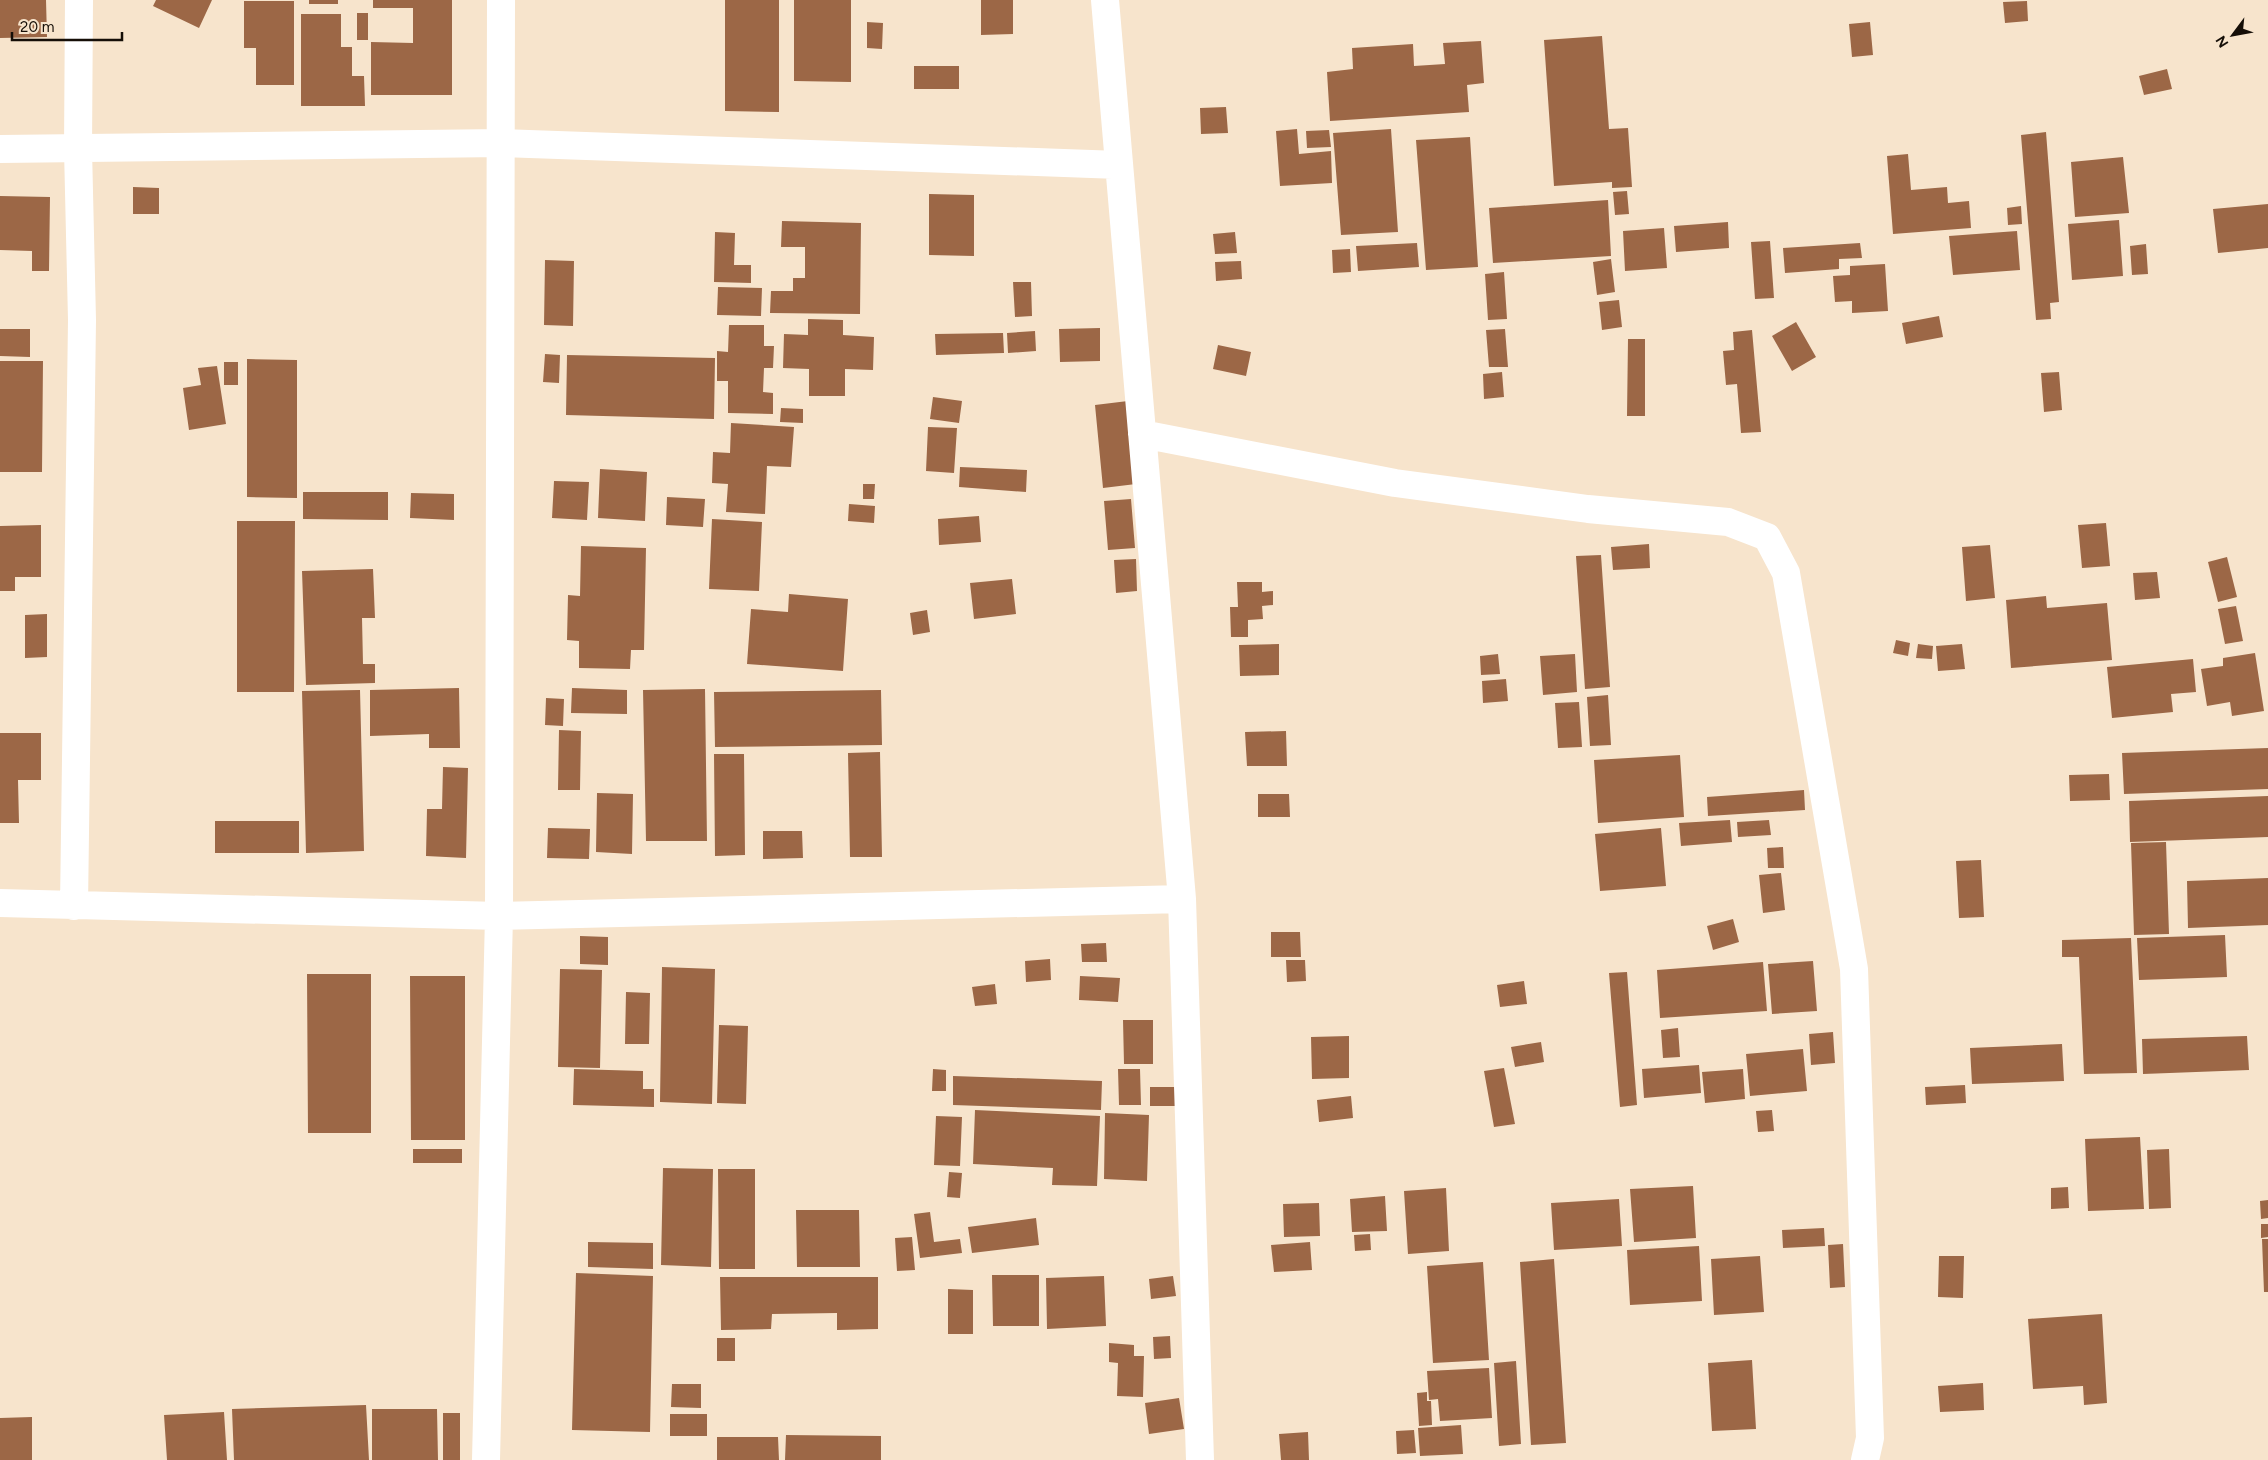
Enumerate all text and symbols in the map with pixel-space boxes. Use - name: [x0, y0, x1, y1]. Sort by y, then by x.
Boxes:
- scale bar: [12, 10, 122, 42]
- north arrow: [2208, 10, 2258, 60]
- text: 20 m: [20, 18, 54, 36]
- text: N: [2212, 33, 2232, 51]

